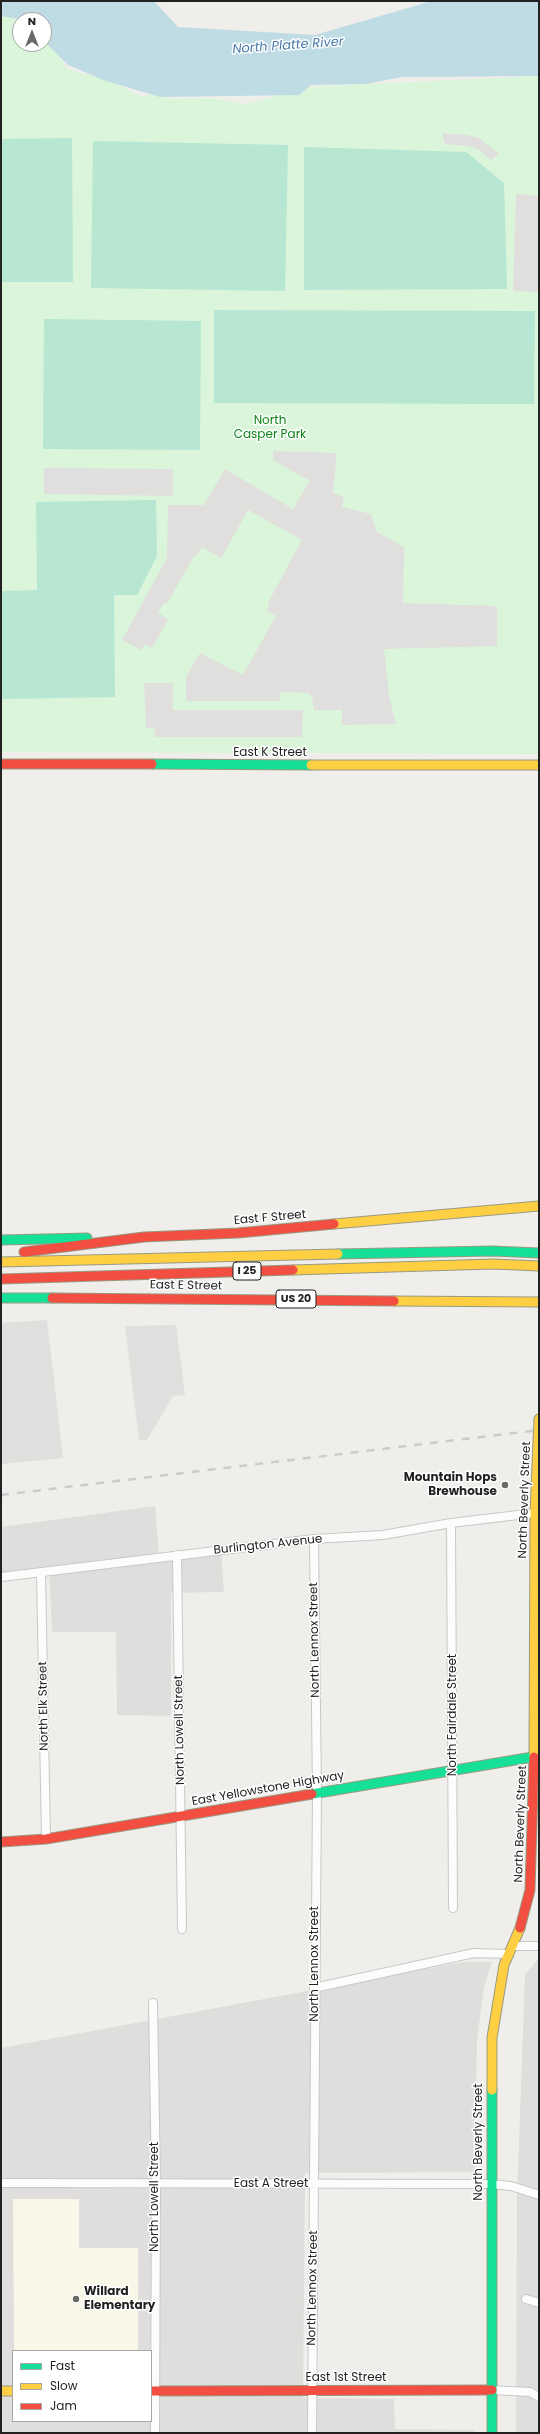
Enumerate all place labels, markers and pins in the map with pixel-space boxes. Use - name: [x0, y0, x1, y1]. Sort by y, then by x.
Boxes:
- place label: Mountain Hops Brewhouse: [404, 1471, 497, 1499]
- marker: Mountain Hops Brewhouse: [500, 1480, 510, 1490]
- place label: Willard Elementary: [84, 2285, 155, 2313]
- marker: Willard Elementary: [71, 2294, 81, 2304]

